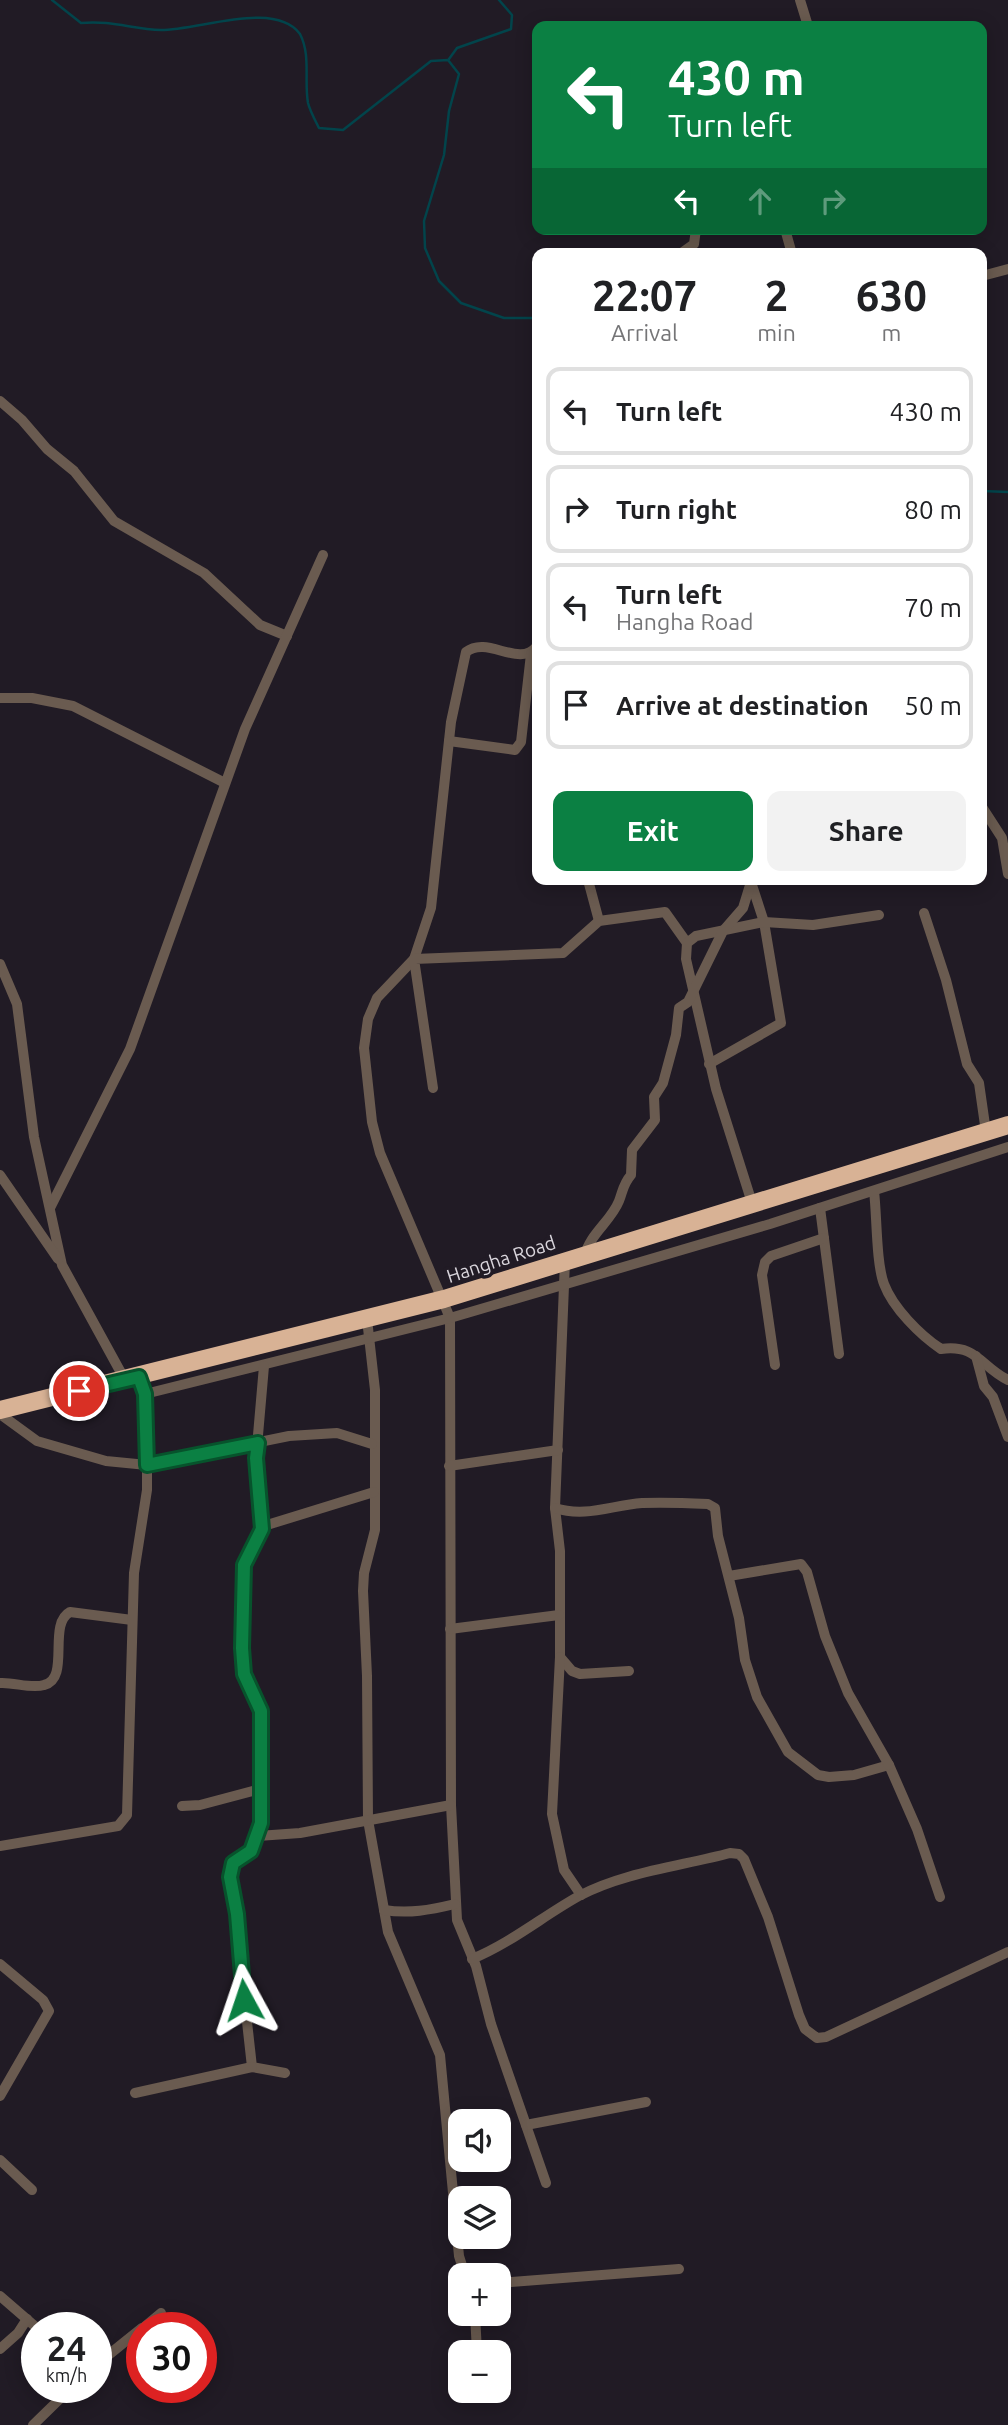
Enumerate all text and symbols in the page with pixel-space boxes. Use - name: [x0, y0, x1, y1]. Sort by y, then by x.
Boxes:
- icon: left: [553, 49, 644, 140]
- text: 430 m: [668, 49, 805, 104]
- text: Turn left: [668, 107, 792, 143]
- icon: left: [668, 182, 706, 220]
- icon: ahead: [741, 182, 779, 220]
- icon: right: [814, 182, 852, 220]
- text: 22:07: [592, 272, 697, 319]
- text: 2: [765, 272, 788, 319]
- text: 630: [856, 272, 927, 319]
- text: Arrival: [611, 320, 678, 345]
- text: min: [757, 320, 796, 345]
- text: m: [881, 320, 901, 345]
- icon: left: [557, 392, 595, 430]
- text: Turn left: [616, 397, 722, 426]
- text: 430 m: [890, 397, 962, 426]
- icon: right: [557, 490, 595, 528]
- text: Turn right: [616, 495, 737, 524]
- text: 80 m: [904, 495, 962, 524]
- text: Turn left: [616, 580, 722, 609]
- icon: left: [557, 588, 595, 626]
- text: 70 m: [904, 593, 962, 622]
- text: Hangha Road: [616, 609, 753, 634]
- icon: arrive: [557, 686, 595, 724]
- text: Arrive at destination: [616, 691, 869, 720]
- text: 50 m: [904, 691, 962, 720]
- button: Exit: [553, 791, 753, 871]
- button: Share: [767, 791, 966, 871]
- street label: Hangha Road: [444, 1231, 558, 1287]
- pin: [49, 1361, 109, 1421]
- icon: arrive: [60, 1372, 98, 1410]
- position arrow: [207, 1963, 281, 2037]
- map controls: [448, 2109, 511, 2403]
- button: sound: [448, 2109, 511, 2172]
- button: layers: [448, 2186, 511, 2249]
- button: +: [448, 2263, 511, 2326]
- speed limit sign: 30: [126, 2312, 217, 2403]
- text: 24: [47, 2328, 86, 2368]
- button: −: [448, 2340, 511, 2403]
- text: km/h: [46, 2365, 87, 2385]

